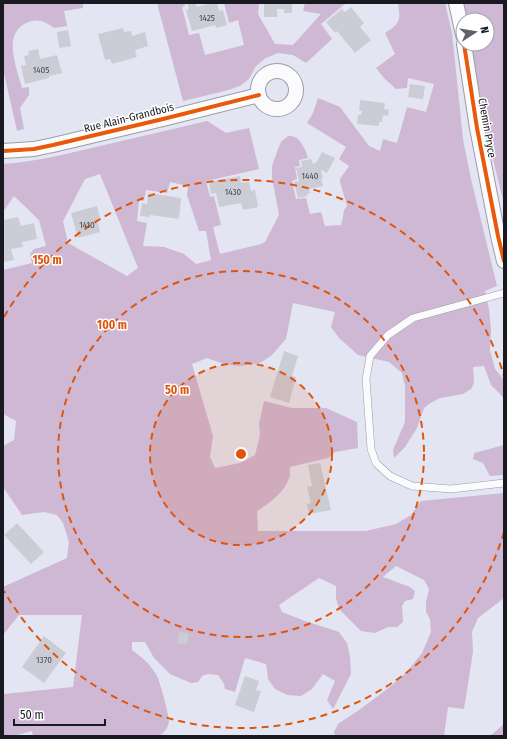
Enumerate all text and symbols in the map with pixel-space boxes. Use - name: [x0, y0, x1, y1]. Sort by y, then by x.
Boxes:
- north arrow: [455, 12, 495, 52]
- house number: 1425: [199, 13, 215, 23]
- text: N: [477, 25, 491, 35]
- house number: 1405: [33, 65, 49, 75]
- street label: Chemin Pryce: [475, 97, 499, 159]
- street label: Rue Alain-Grandbois: [83, 100, 176, 135]
- house number: 1440: [302, 171, 319, 181]
- house number: 1430: [225, 187, 242, 197]
- house number: 1410: [79, 220, 95, 230]
- text: 150 m: [32, 253, 62, 267]
- text: 100 m: [97, 318, 127, 332]
- text: 50 m: [165, 383, 189, 397]
- centre of rings: [234, 447, 248, 461]
- house number: 1370: [36, 655, 52, 665]
- scale bar: [14, 701, 105, 727]
- text: 50 m: [20, 708, 44, 722]

